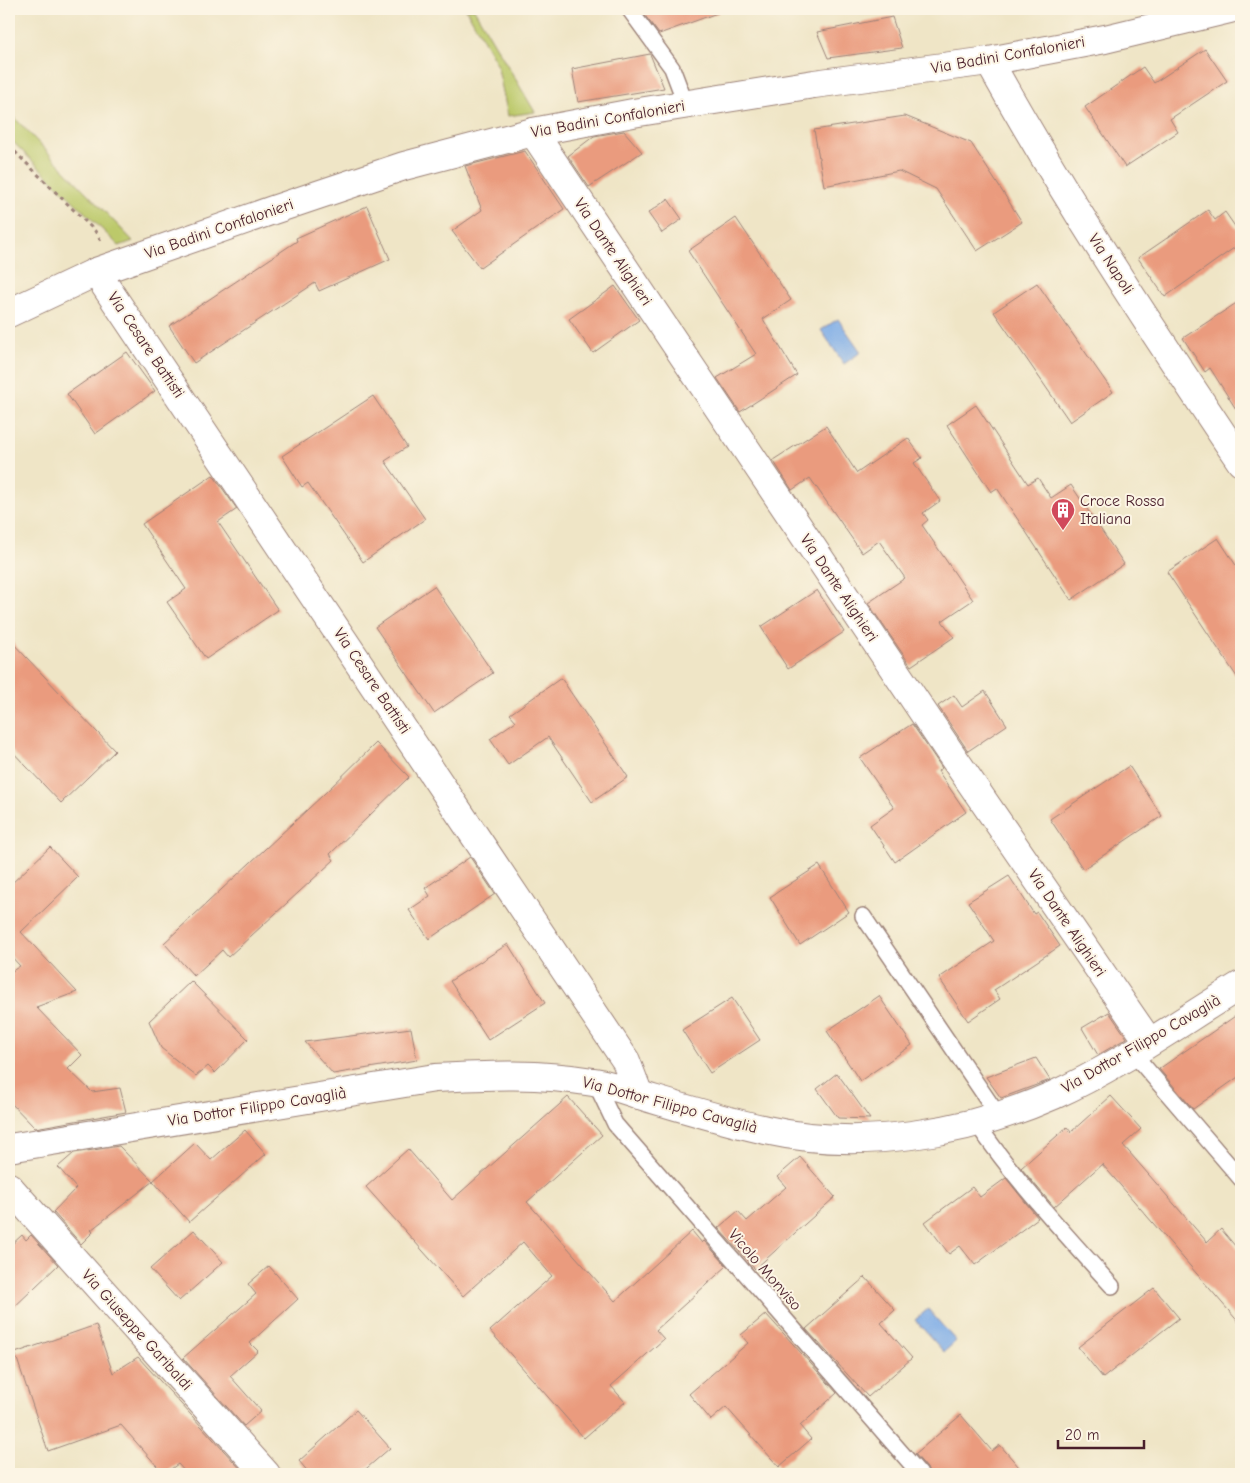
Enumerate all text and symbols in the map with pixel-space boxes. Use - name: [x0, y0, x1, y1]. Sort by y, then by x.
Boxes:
- street label: Via Badini Confalonieri: [930, 33, 1086, 77]
- street label: Via Badini Confalonieri: [530, 97, 686, 141]
- street label: Via Badini Confalonieri: [142, 195, 296, 263]
- street label: Via Dante Alighieri: [570, 195, 656, 309]
- street label: Via Napoli: [1085, 230, 1137, 298]
- street label: Via Cesare Battisti: [104, 289, 188, 401]
- place label: Croce Rossa Italiana: [1080, 492, 1165, 528]
- building icon: Croce Rossa Italiana: [1050, 497, 1076, 531]
- street label: Via Dante Alighieri: [796, 531, 882, 645]
- street label: Via Cesare Battisti: [330, 625, 414, 737]
- street label: Via Dante Alighieri: [1024, 866, 1110, 980]
- street label: Via Dottor Filippo Cavaglià: [1058, 991, 1224, 1097]
- street label: Via Dottor Filippo Cavaglià: [581, 1073, 759, 1137]
- street label: Via Dottor Filippo Cavaglià: [166, 1084, 348, 1130]
- street label: Vicolo Monviso: [725, 1226, 805, 1314]
- street label: Via Giuseppe Garibaldi: [78, 1266, 196, 1394]
- scale bar: [1058, 1418, 1144, 1450]
- text: 20 m: [1065, 1426, 1099, 1444]

